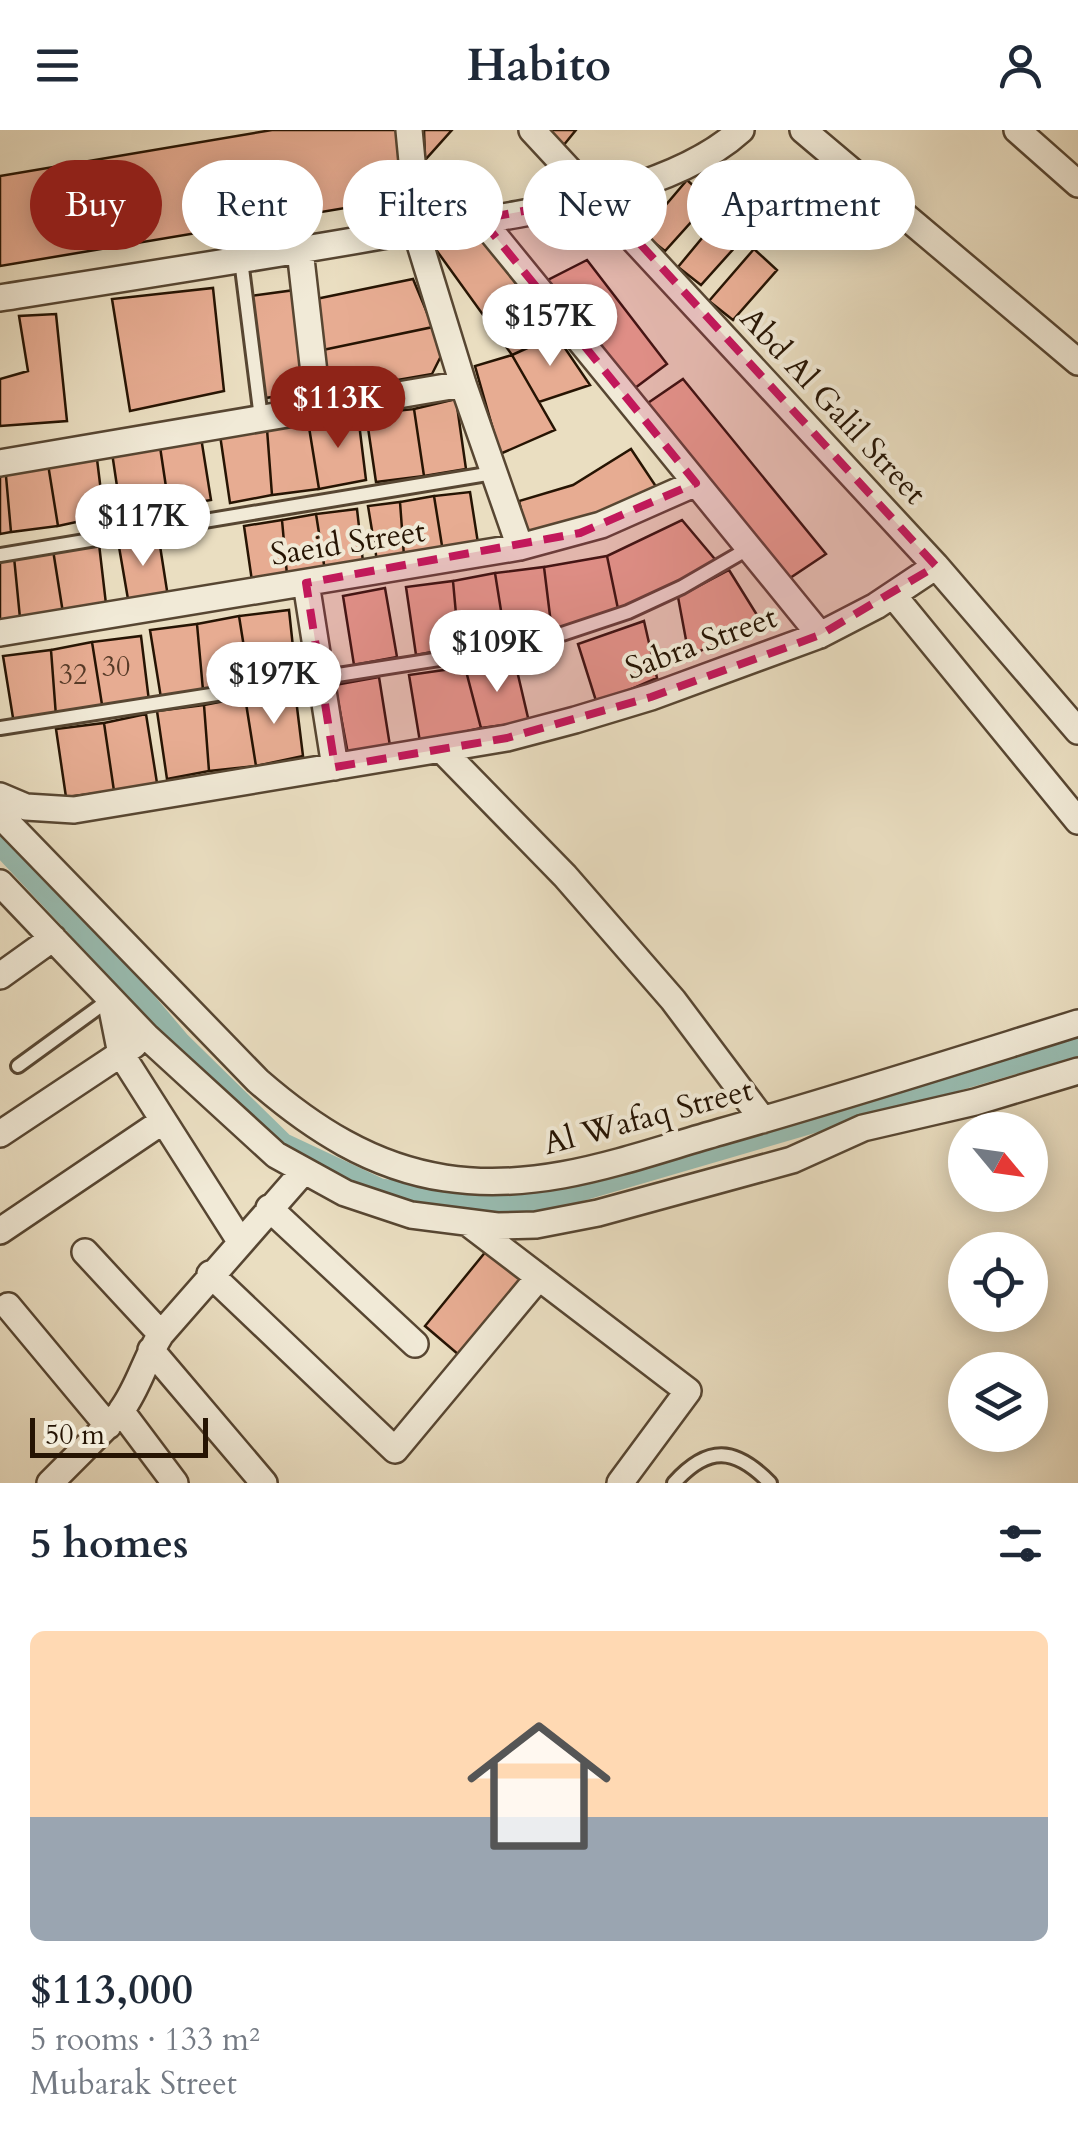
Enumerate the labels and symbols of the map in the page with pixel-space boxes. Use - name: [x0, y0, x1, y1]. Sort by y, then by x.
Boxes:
- pin: $157K: [480, 284, 620, 369]
- street label: Abd Al Galil Street: [730, 298, 936, 514]
- pin: $113K: [268, 366, 408, 451]
- pin: $117K: [73, 484, 213, 569]
- street label: Saeid Street: [268, 509, 428, 577]
- street label: Sabra Street: [619, 595, 783, 691]
- pin: $109K: [427, 610, 567, 695]
- pin: $197K: [204, 642, 344, 727]
- house number: 30: [102, 648, 130, 686]
- house number: 32: [59, 656, 87, 694]
- street label: Al Wafaq Street: [538, 1068, 758, 1166]
- north arrow: [948, 1112, 1048, 1212]
- scale bar: [30, 1413, 208, 1458]

